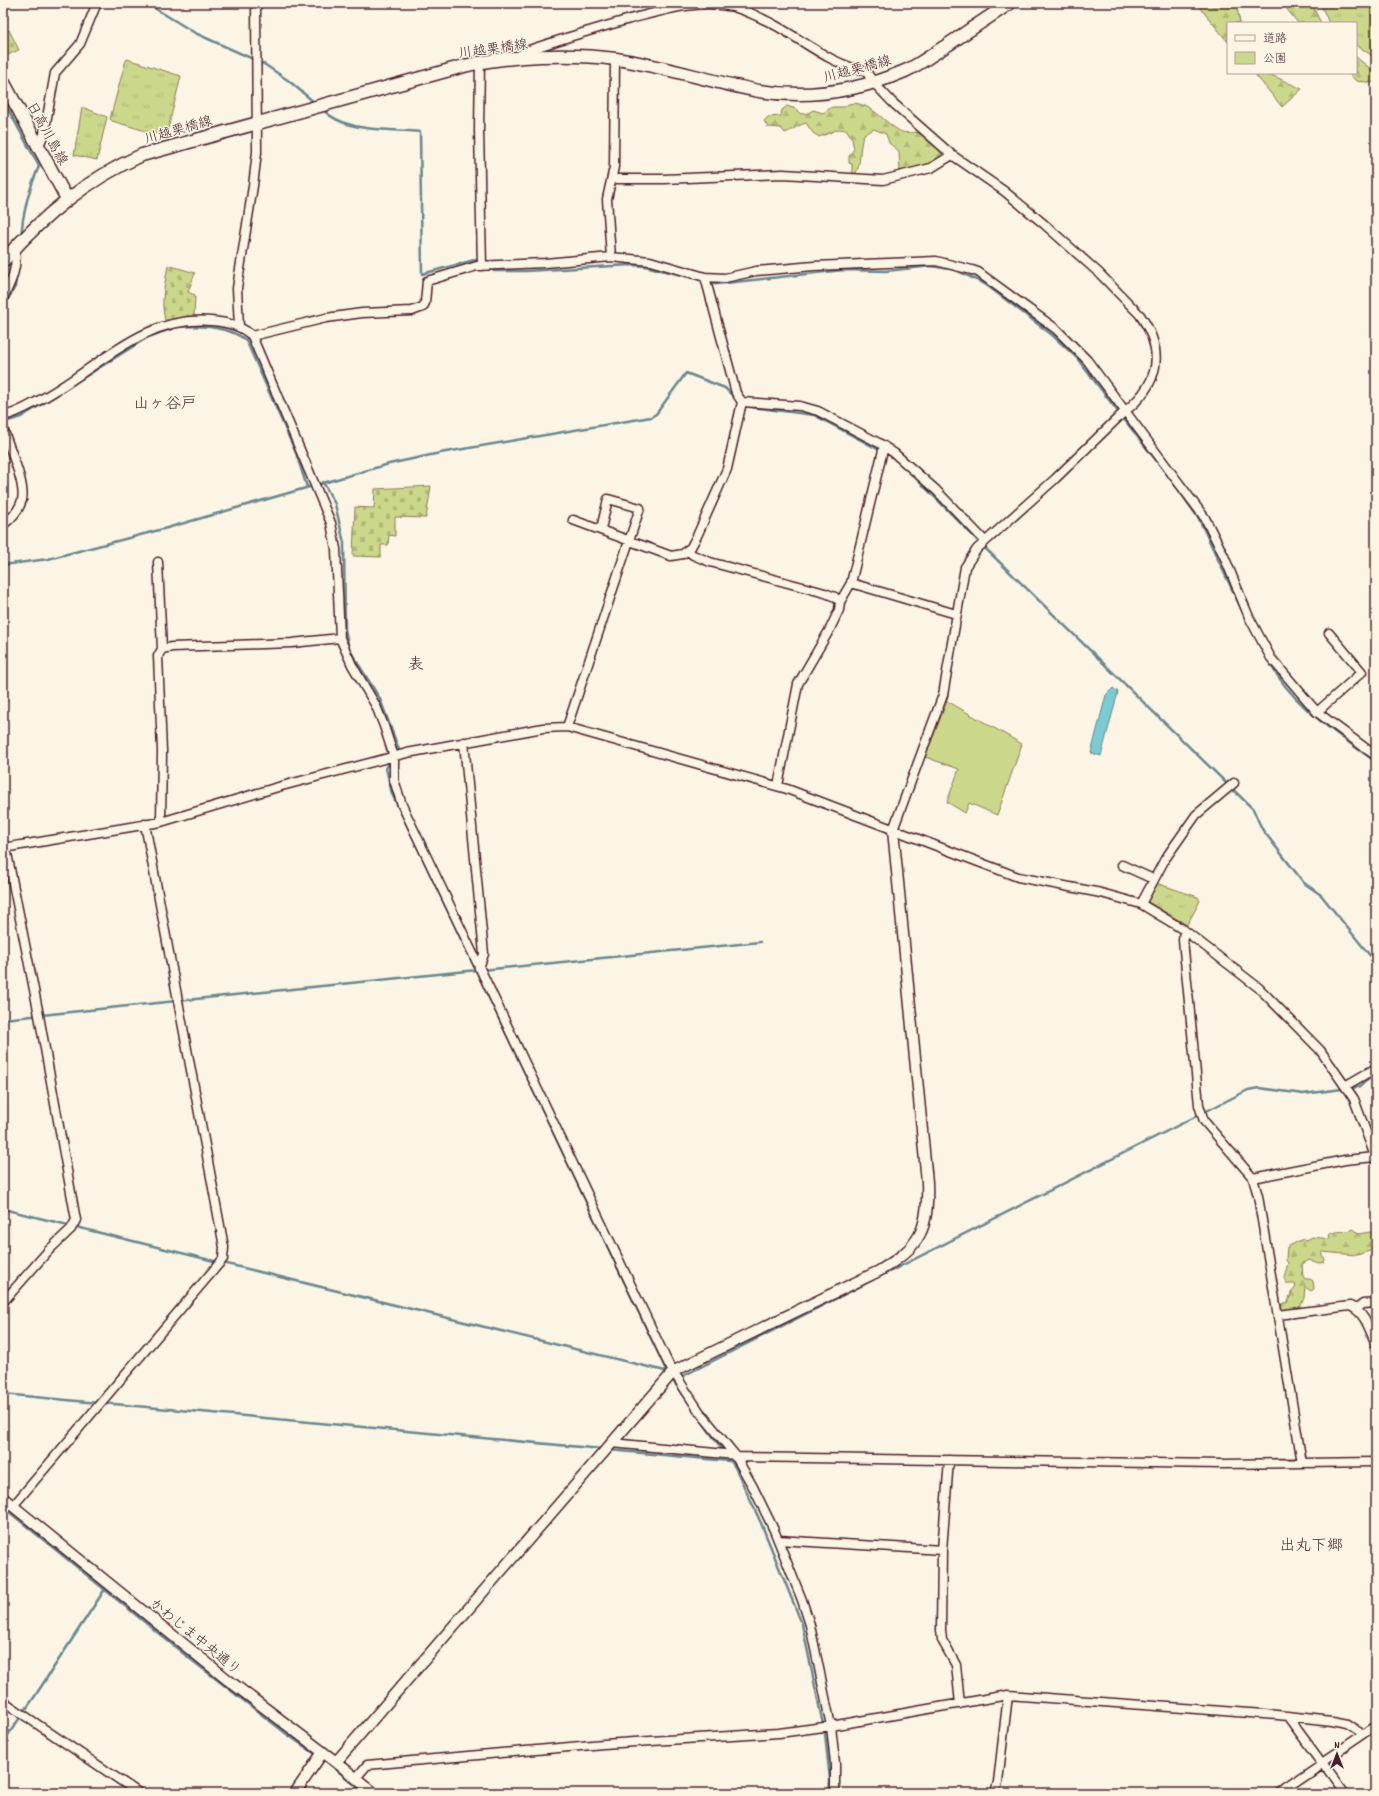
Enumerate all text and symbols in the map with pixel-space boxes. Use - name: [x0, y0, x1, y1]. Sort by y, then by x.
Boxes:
- legend: [1227, 22, 1357, 74]
- text: 道路: [1263, 31, 1287, 48]
- street label: 川越栗橋線: [457, 35, 529, 65]
- street label: 川越栗橋線: [821, 51, 894, 89]
- text: 公園: [1263, 51, 1287, 68]
- street label: 日高川島線: [21, 99, 72, 169]
- street label: 川越栗橋線: [142, 112, 215, 150]
- district label: 山ヶ谷戸: [133, 393, 197, 416]
- district label: 表: [408, 654, 424, 677]
- district label: 出丸下郷: [1279, 1535, 1343, 1558]
- street label: かわじま中央通り: [145, 1595, 245, 1681]
- north arrow: [1317, 1734, 1357, 1774]
- text: N: [1334, 1738, 1340, 1754]

